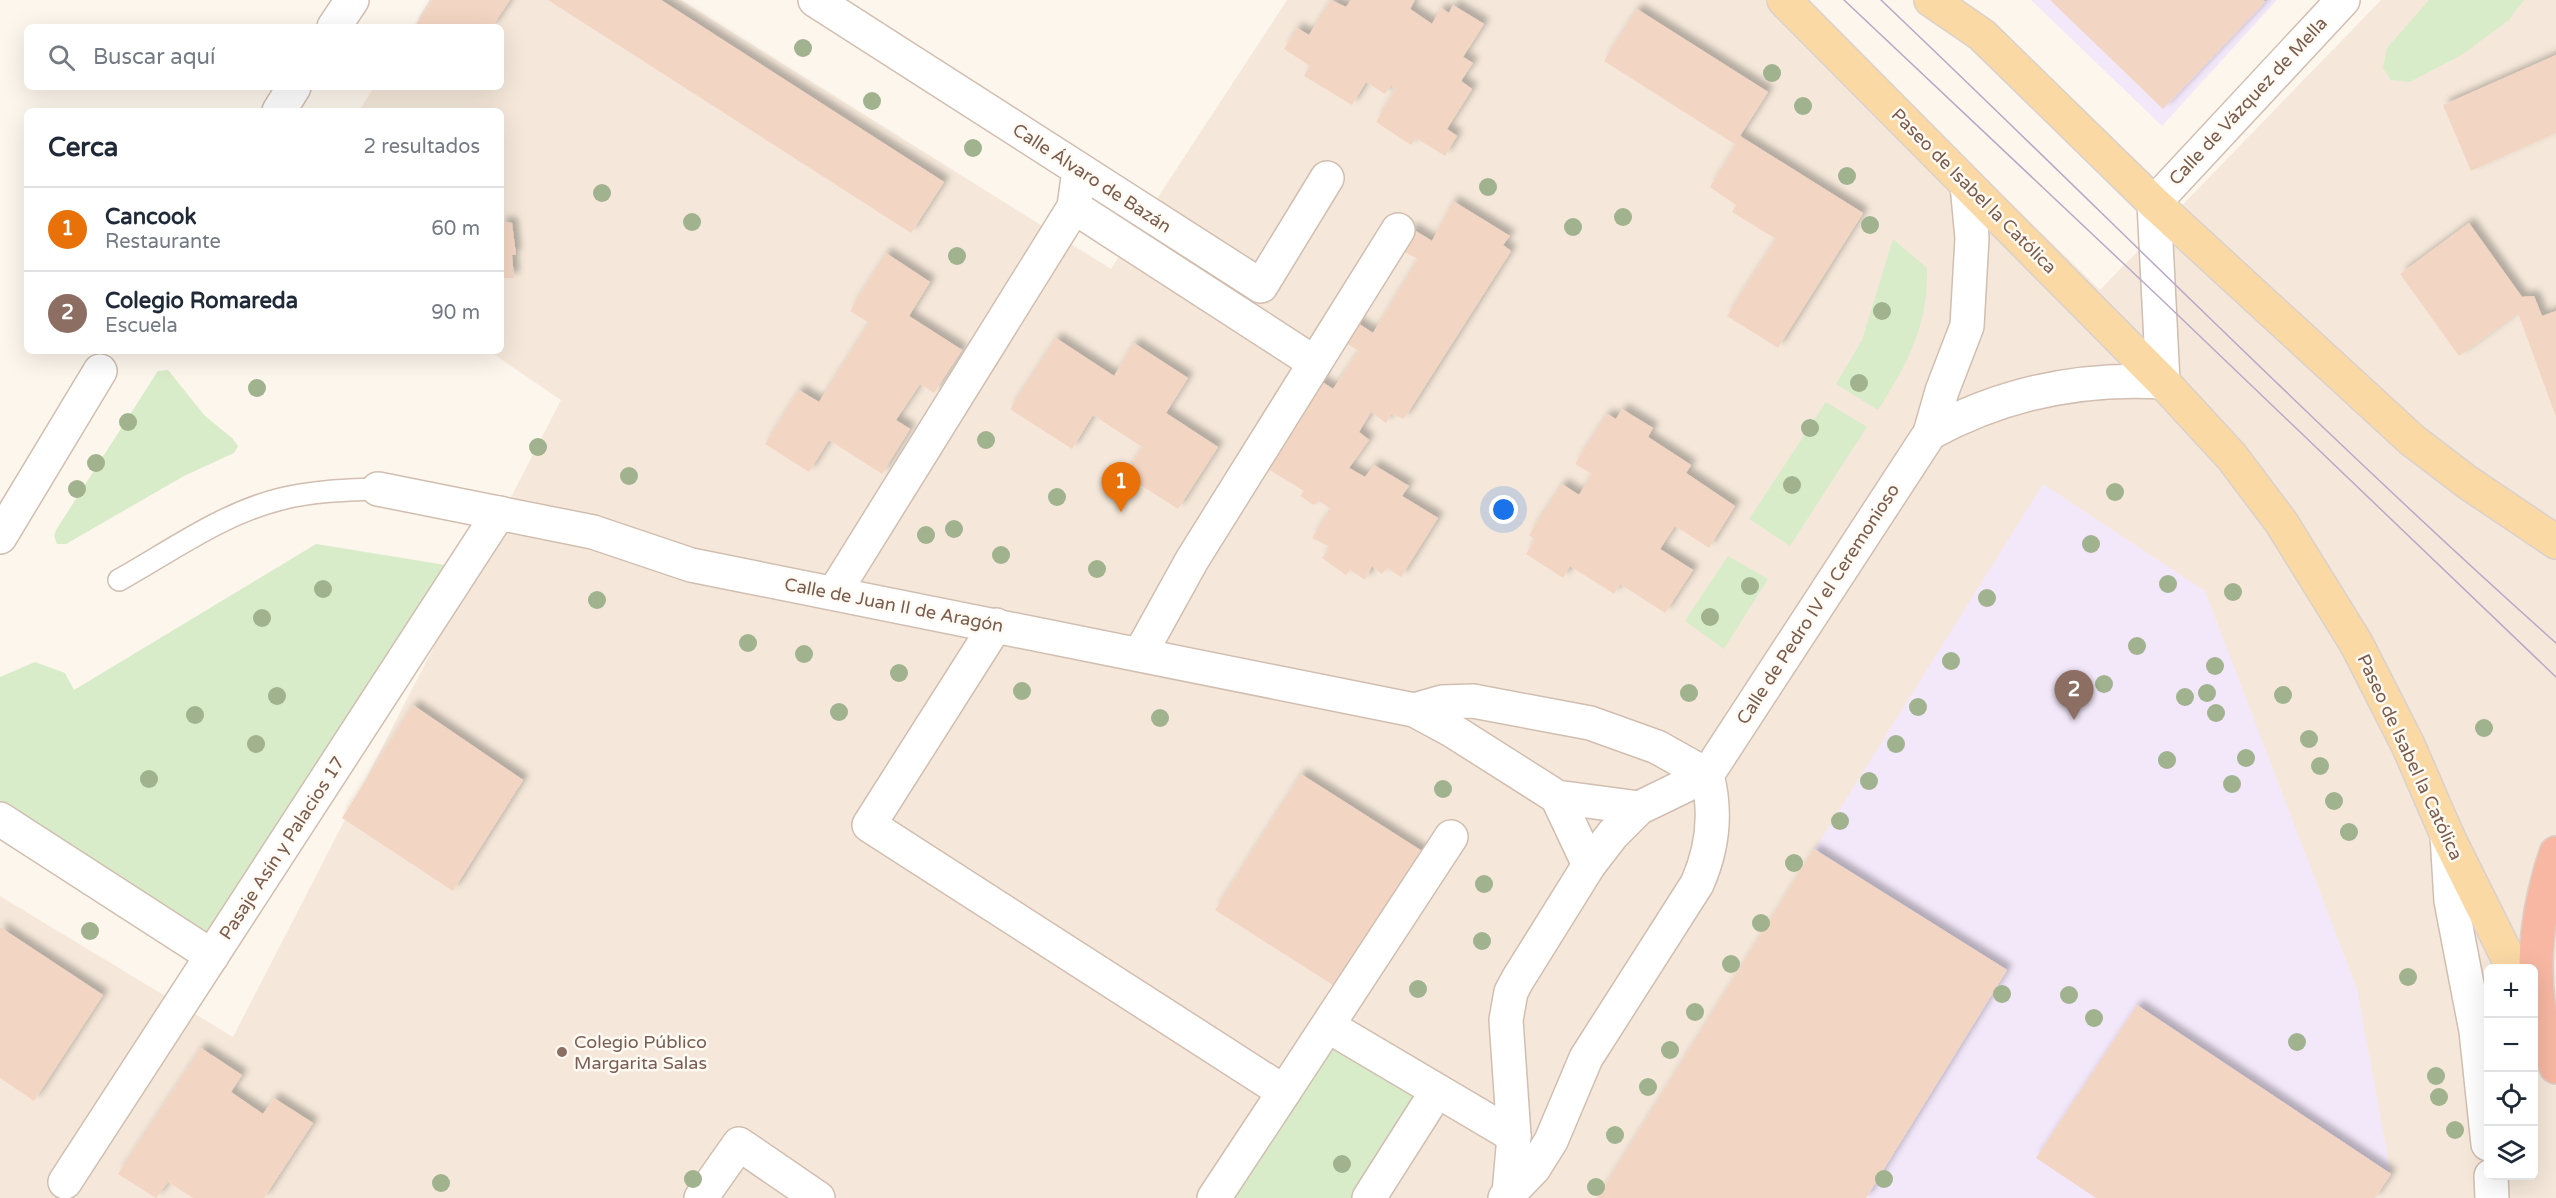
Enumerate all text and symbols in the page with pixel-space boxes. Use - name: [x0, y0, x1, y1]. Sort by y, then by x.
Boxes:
- street label: Calle de Vázquez de Mella: [2164, 12, 2332, 190]
- search box: [24, 24, 504, 90]
- icon: search: [45, 41, 78, 74]
- text: Buscar aquí: [93, 44, 215, 70]
- street label: Paseo de Isabel la Católica: [1887, 104, 2061, 278]
- street label: Calle Álvaro de Bazán: [1008, 118, 1176, 238]
- text: Cerca: [48, 132, 118, 163]
- text: 2 resultados: [364, 135, 480, 159]
- text: Cancook: [105, 204, 196, 230]
- text: 1: [61, 217, 74, 241]
- text: 60 m: [431, 217, 480, 241]
- text: Restaurante: [105, 230, 221, 254]
- text: Colegio Romareda: [105, 288, 298, 314]
- text: 2: [61, 301, 74, 325]
- text: 90 m: [431, 301, 480, 325]
- text: Escuela: [105, 314, 178, 338]
- pin: 1: [1102, 462, 1140, 512]
- street label: Calle de Pedro IV el Ceremonioso: [1732, 479, 1904, 729]
- your location: [1489, 495, 1518, 524]
- street label: Calle de Juan II de Aragón: [783, 573, 1005, 637]
- street label: Paseo de Isabel la Católica: [2353, 650, 2467, 864]
- pin: 2: [2054, 670, 2094, 720]
- street label: Pasaje Asín y Palacios 17: [215, 752, 349, 944]
- map controls: [2484, 964, 2538, 1180]
- button: +: [2484, 964, 2538, 1018]
- button: −: [2484, 1018, 2538, 1072]
- place label: Colegio Público Margarita Salas: [574, 1031, 707, 1074]
- marker: Colegio Público Margarita Salas: [555, 1045, 569, 1059]
- button: locate: [2484, 1072, 2538, 1126]
- button: layers: [2484, 1126, 2538, 1180]

